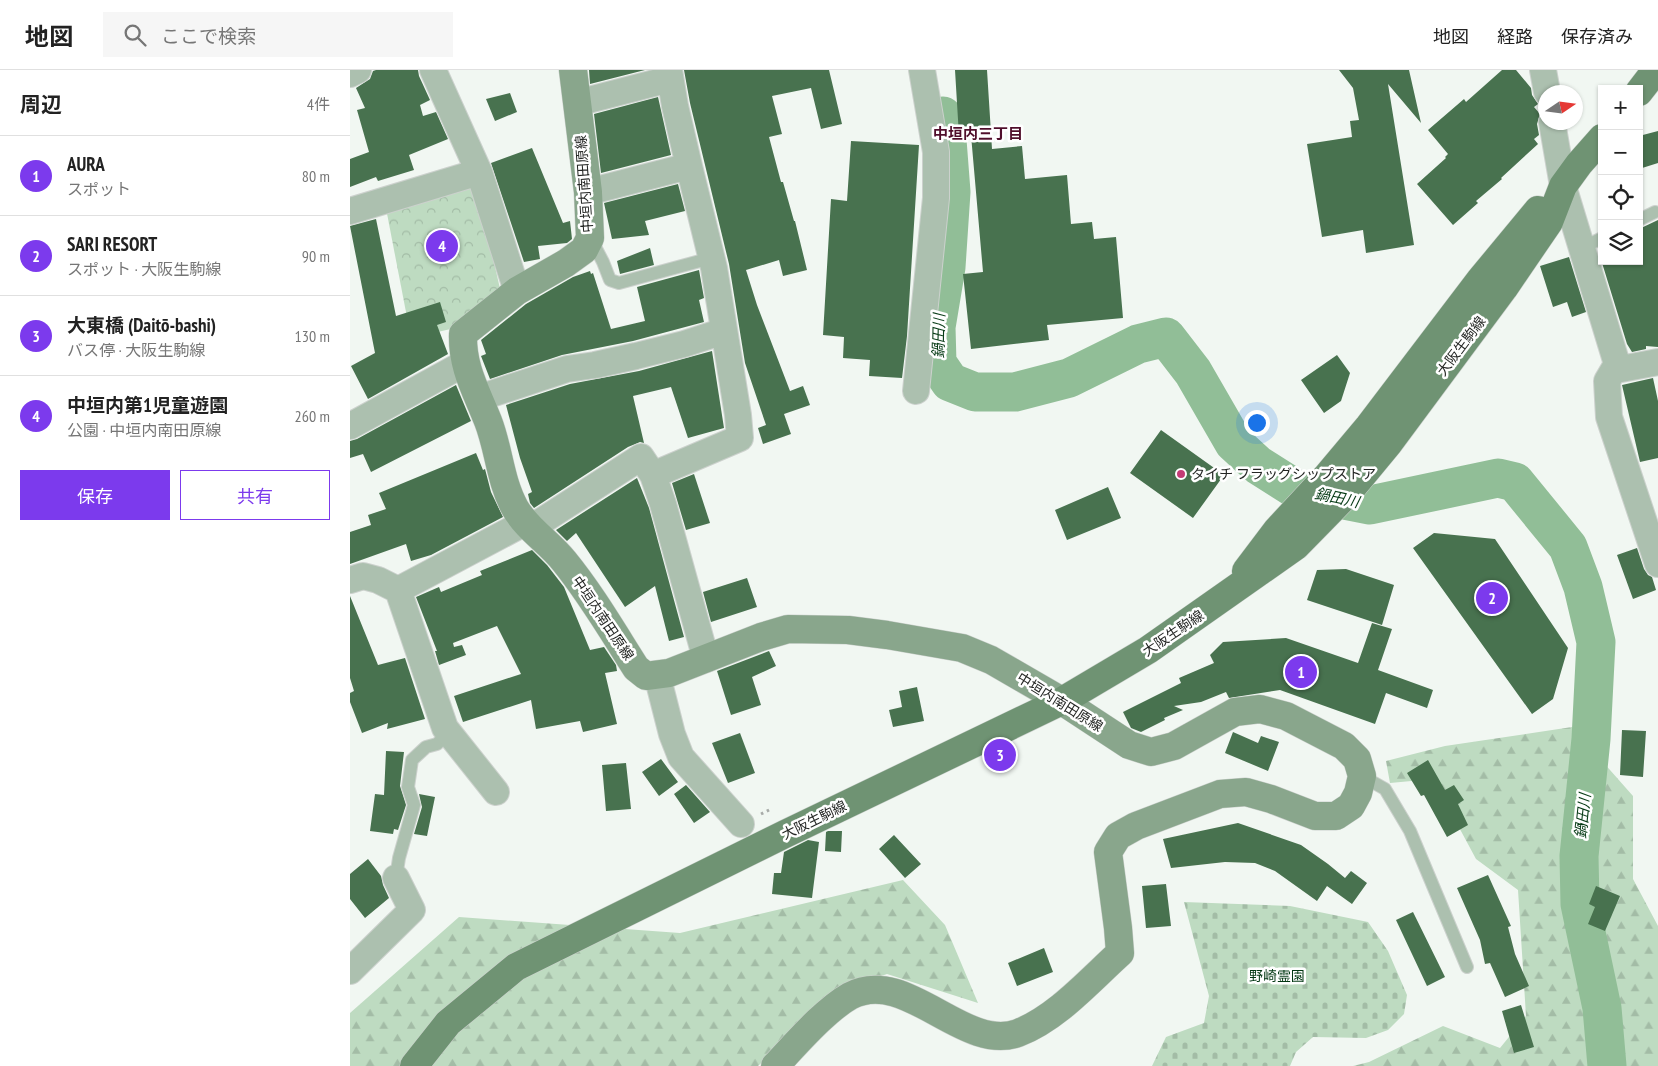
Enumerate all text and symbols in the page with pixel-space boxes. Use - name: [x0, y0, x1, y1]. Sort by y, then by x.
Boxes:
- search box: [103, 12, 453, 57]
- text: 地図: [25, 21, 73, 52]
- icon: search: [121, 21, 149, 49]
- text: ここで検索: [161, 24, 256, 48]
- text: 地図: [1433, 25, 1469, 48]
- text: 経路: [1497, 25, 1533, 48]
- text: 保存済み: [1561, 25, 1633, 48]
- north arrow: [1538, 85, 1583, 130]
- map controls: [1598, 85, 1643, 265]
- button: +: [1598, 85, 1643, 130]
- text: 周辺: [20, 91, 62, 118]
- text: 4件: [307, 94, 330, 114]
- district label: 中垣内三丁目: [933, 124, 1023, 143]
- button: −: [1598, 130, 1643, 175]
- street label: 中垣内南田原線: [572, 134, 596, 234]
- text: AURA: [67, 152, 105, 176]
- text: 1: [32, 166, 40, 186]
- text: 80 m: [302, 166, 330, 186]
- button: locate: [1598, 175, 1643, 220]
- text: スポット: [67, 179, 131, 199]
- button: layers: [1598, 220, 1643, 265]
- pin: 4: [426, 227, 458, 265]
- text: SARI RESORT: [67, 232, 157, 256]
- text: 2: [32, 246, 40, 266]
- text: 90 m: [302, 246, 330, 266]
- text: スポット · 大阪生駒線: [67, 259, 221, 279]
- water label: 鍋田川: [929, 311, 948, 359]
- text: 大東橋 (Daitō-bashi): [67, 313, 216, 337]
- street label: 大阪生駒線: [1433, 313, 1489, 379]
- text: 3: [32, 326, 40, 346]
- text: 130 m: [295, 326, 330, 346]
- text: バス停 · 大阪生駒線: [67, 340, 205, 360]
- text: 中垣内第1児童遊園: [67, 393, 228, 417]
- text: 4: [32, 406, 40, 426]
- text: 260 m: [295, 406, 330, 426]
- your location: [1244, 410, 1270, 436]
- text: 公園 · 中垣内南田原線: [67, 420, 221, 440]
- place label: タイチ フラッグシップストア: [1191, 465, 1376, 483]
- marker: タイチ フラッグシップストア: [1175, 468, 1187, 480]
- button: 保存: [20, 470, 170, 520]
- button: 共有: [180, 470, 330, 520]
- water label: 鍋田川: [1313, 484, 1363, 512]
- street label: 中垣内南田原線: [568, 572, 638, 664]
- pin: 2: [1476, 579, 1508, 617]
- street label: 大阪生駒線: [1139, 606, 1207, 660]
- pin: 1: [1285, 653, 1317, 691]
- street label: 中垣内南田原線: [1014, 668, 1106, 736]
- pin: 3: [984, 736, 1016, 774]
- water label: 鍋田川: [1571, 791, 1595, 839]
- street label: 大阪生駒線: [779, 797, 849, 843]
- park label: 野崎霊園: [1249, 967, 1305, 985]

